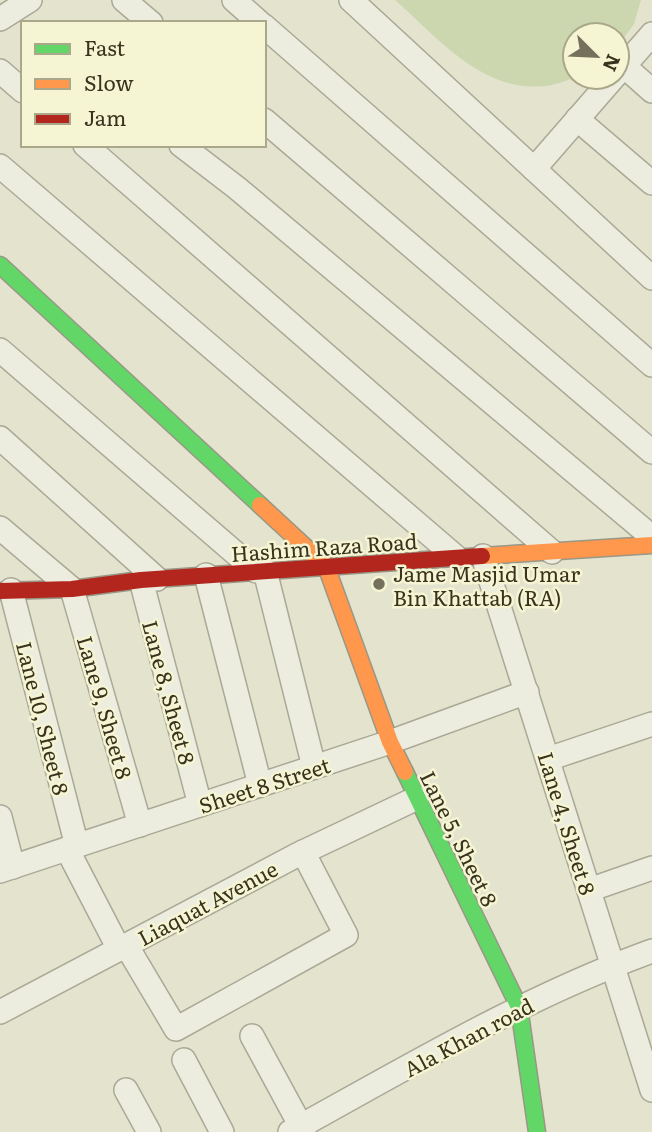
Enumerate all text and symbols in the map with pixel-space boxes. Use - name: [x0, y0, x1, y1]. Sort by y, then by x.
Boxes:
- legend: [21, 21, 266, 147]
- north arrow: [561, 21, 631, 91]
- text: Fast: [84, 31, 125, 62]
- text: N: [596, 50, 628, 76]
- text: Slow: [84, 66, 134, 97]
- text: Jam: [84, 101, 126, 132]
- street label: Hashim Raza Road: [230, 524, 418, 568]
- place label: Jame Masjid Umar Bin Khattab (RA): [393, 557, 580, 612]
- marker: Jame Masjid Umar Bin Khattab (RA): [371, 576, 387, 592]
- street label: Lane 8, Sheet 8: [136, 616, 204, 768]
- street label: Lane 9, Sheet 8: [71, 632, 141, 782]
- street label: Lane 10, Sheet 8: [10, 638, 78, 798]
- street label: Sheet 8 Street: [194, 748, 334, 820]
- street label: Lane 4, Sheet 8: [532, 748, 604, 898]
- street label: Lane 5, Sheet 8: [414, 765, 506, 911]
- street label: Liaquat Avenue: [132, 852, 283, 952]
- street label: Ala Khan road: [398, 989, 539, 1083]

